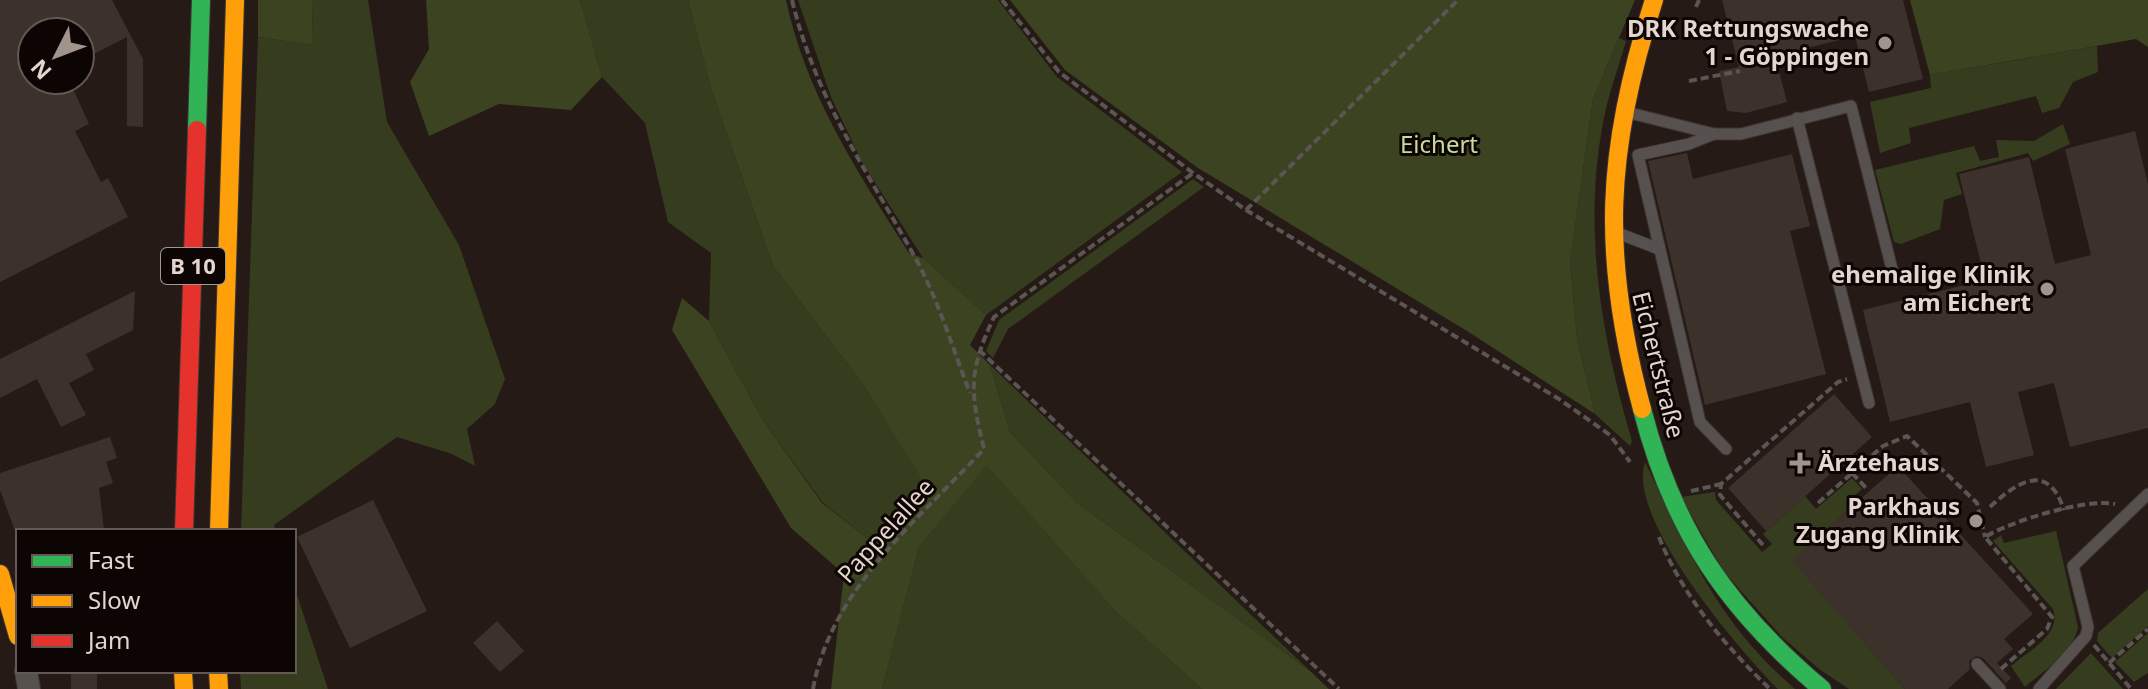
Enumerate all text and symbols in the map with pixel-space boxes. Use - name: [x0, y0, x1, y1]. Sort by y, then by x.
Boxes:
- place label: DRK Rettungswache 1 - Göppingen: [1627, 11, 1869, 72]
- north arrow: [16, 16, 96, 96]
- marker: DRK Rettungswache 1 - Göppingen: [1876, 34, 1894, 52]
- text: N: [23, 53, 58, 87]
- park label: Eichert: [1400, 127, 1478, 160]
- road number: B 10: [161, 248, 225, 284]
- place label: ehemalige Klinik am Eichert: [1831, 257, 2031, 318]
- marker: ehemalige Klinik am Eichert: [2038, 280, 2056, 298]
- street label: Eichertstraße: [1625, 288, 1694, 441]
- place label: Ärztehaus: [1818, 445, 1940, 478]
- marker: Ärztehaus: [1789, 452, 1811, 474]
- street label: Pappelallee: [829, 471, 941, 589]
- place label: Parkhaus Zugang Klinik: [1796, 489, 1960, 550]
- marker: Parkhaus Zugang Klinik: [1967, 512, 1985, 530]
- legend: [16, 529, 296, 673]
- text: Fast: [88, 543, 134, 576]
- text: Slow: [88, 583, 140, 616]
- text: Jam: [86, 623, 130, 656]

